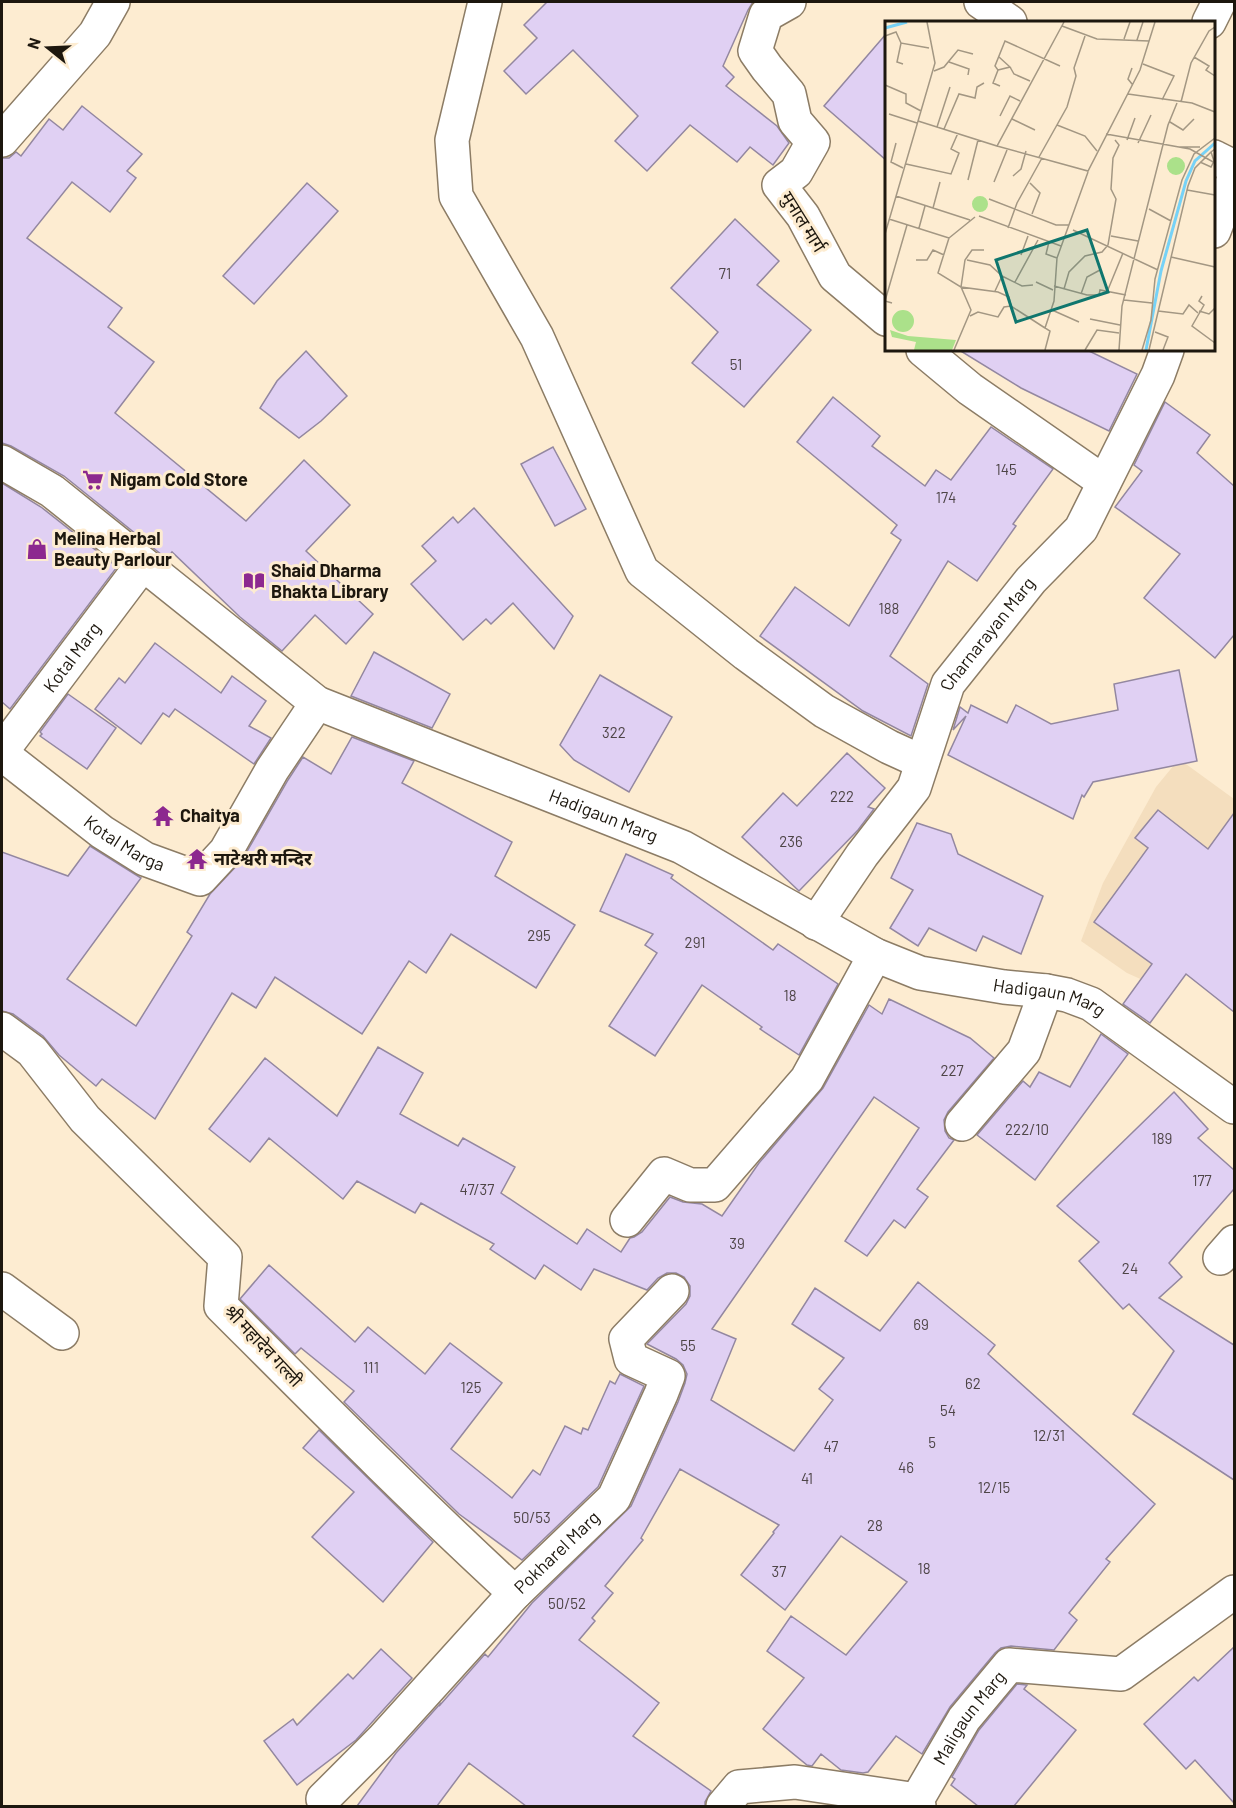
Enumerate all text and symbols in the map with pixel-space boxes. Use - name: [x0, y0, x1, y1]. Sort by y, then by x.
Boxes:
- north arrow: [18, 18, 78, 78]
- inset map: [885, 21, 1215, 351]
- text: N: [23, 35, 44, 51]
- street label: मुनाल मार्ग: [775, 187, 831, 258]
- house number: 71: [719, 264, 731, 282]
- house number: 51: [730, 355, 742, 373]
- house number: 145: [995, 460, 1017, 478]
- supermarket icon: Nigam Cold Store: [81, 468, 105, 492]
- place label: Nigam Cold Store: [110, 468, 248, 490]
- house number: 174: [936, 488, 956, 506]
- place label: Melina Herbal Beauty Parlour: [54, 527, 172, 570]
- shop icon: Melina Herbal Beauty Parlour: [25, 537, 49, 561]
- place label: Shaid Dharma Bhakta Library: [271, 559, 389, 602]
- library icon: Shaid Dharma Bhakta Library: [242, 569, 266, 593]
- street label: Charnarayan Marg: [935, 572, 1039, 693]
- house number: 188: [879, 599, 899, 617]
- street label: Kotal Marg: [38, 618, 105, 696]
- house number: 322: [602, 723, 626, 741]
- street label: Hadigaun Marg: [546, 784, 661, 846]
- house number: 222: [830, 787, 854, 805]
- temple icon: Chaitya: [151, 804, 175, 828]
- place label: Chaitya: [180, 804, 240, 826]
- street label: Kotal Marga: [80, 810, 168, 875]
- house number: 236: [779, 832, 803, 850]
- temple icon: नाटेश्वरी मन्दिर: [185, 847, 209, 871]
- place label: नाटेश्वरी मन्दिर: [214, 847, 313, 869]
- house number: 295: [527, 926, 551, 944]
- house number: 291: [685, 933, 705, 951]
- street label: Hadigaun Marg: [992, 973, 1110, 1021]
- house number: 18: [783, 986, 797, 1004]
- house number: 227: [940, 1061, 964, 1079]
- house number: 222/10: [1005, 1120, 1049, 1138]
- house number: 189: [1152, 1129, 1172, 1147]
- house number: 177: [1192, 1171, 1212, 1189]
- house number: 47/37: [460, 1180, 494, 1198]
- house number: 39: [729, 1234, 745, 1252]
- house number: 24: [1122, 1259, 1138, 1277]
- street label: श्री महादेव गल्ली: [220, 1300, 308, 1391]
- house number: 69: [913, 1315, 929, 1333]
- house number: 55: [680, 1336, 696, 1354]
- house number: 111: [363, 1358, 379, 1376]
- house number: 62: [965, 1374, 981, 1392]
- house number: 125: [460, 1378, 482, 1396]
- house number: 54: [940, 1401, 956, 1419]
- house number: 12/31: [1033, 1426, 1065, 1444]
- house number: 5: [928, 1433, 936, 1451]
- house number: 47: [824, 1437, 838, 1455]
- house number: 46: [898, 1458, 914, 1476]
- house number: 41: [801, 1469, 813, 1487]
- house number: 12/15: [978, 1478, 1010, 1496]
- street label: Pokharel Marg: [509, 1506, 604, 1598]
- house number: 50/53: [513, 1508, 551, 1526]
- house number: 28: [867, 1516, 883, 1534]
- house number: 18: [917, 1559, 931, 1577]
- house number: 37: [772, 1562, 786, 1580]
- house number: 50/52: [548, 1594, 586, 1612]
- street label: Maligaun Marg: [928, 1666, 1010, 1768]

